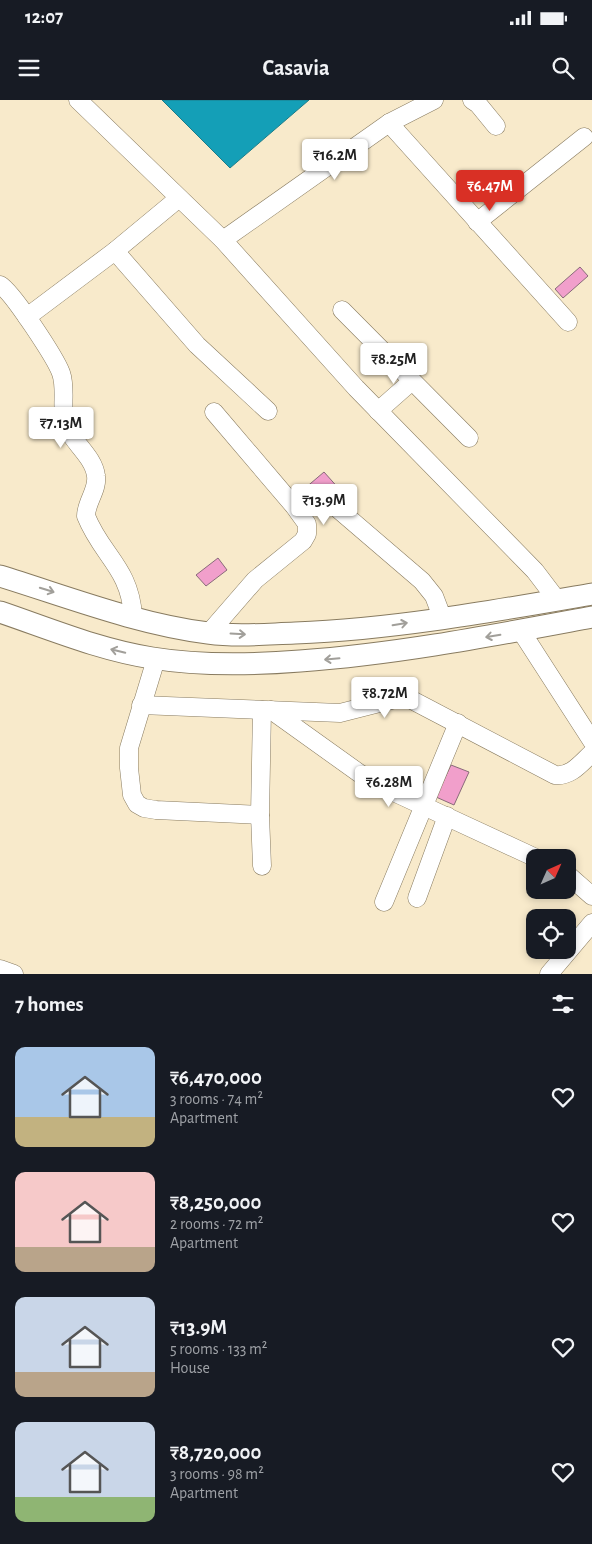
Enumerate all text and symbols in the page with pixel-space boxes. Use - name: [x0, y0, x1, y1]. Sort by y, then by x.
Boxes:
- text: 12:07: [25, 8, 63, 27]
- icon: menu: [15, 54, 43, 82]
- icon: search: [549, 54, 577, 82]
- text: Casavia: [263, 57, 329, 79]
- pin: ₹16.2M: [294, 138, 376, 181]
- text: ₹16.2M: [313, 147, 357, 163]
- pin: ₹6.47M: [449, 170, 531, 212]
- text: ₹6.47M: [467, 178, 513, 194]
- pin: ₹8.25M: [353, 342, 435, 385]
- text: ₹8.25M: [371, 351, 417, 367]
- pin: ₹7.13M: [20, 406, 102, 449]
- text: ₹7.13M: [40, 415, 82, 431]
- pin: ₹13.9M: [283, 484, 365, 526]
- text: ₹13.9M: [302, 492, 346, 508]
- one-way arrow: [38, 586, 54, 596]
- one-way arrow: [392, 618, 408, 628]
- one-way arrow: [230, 630, 246, 639]
- one-way arrow: [485, 631, 501, 641]
- one-way arrow: [111, 646, 127, 655]
- one-way arrow: [324, 654, 340, 664]
- pin: ₹8.72M: [344, 676, 426, 719]
- text: ₹8.72M: [362, 685, 408, 701]
- pin: ₹6.28M: [348, 766, 430, 808]
- text: ₹6.28M: [366, 774, 412, 790]
- north arrow: [526, 849, 576, 899]
- map controls: [526, 849, 576, 959]
- button: locate: [526, 909, 576, 959]
- icon: filters: [549, 990, 577, 1018]
- text: 7 homes: [15, 994, 84, 1015]
- icon: home: [55, 1067, 115, 1127]
- text: ₹6,470,000: [170, 1067, 262, 1088]
- icon: heart: [549, 1083, 577, 1111]
- text: 3 rooms · 74 m²: [170, 1091, 263, 1107]
- text: Apartment: [170, 1110, 238, 1126]
- icon: home: [55, 1192, 115, 1252]
- text: ₹8,250,000: [170, 1192, 262, 1213]
- icon: heart: [549, 1208, 577, 1236]
- text: 2 rooms · 72 m²: [170, 1216, 263, 1232]
- text: Apartment: [170, 1235, 238, 1251]
- icon: home: [55, 1317, 115, 1377]
- text: ₹13.9M: [170, 1317, 227, 1338]
- icon: heart: [549, 1333, 577, 1361]
- text: 5 rooms · 133 m²: [170, 1341, 267, 1357]
- text: House: [170, 1360, 210, 1376]
- icon: home: [55, 1442, 115, 1502]
- text: ₹8,720,000: [170, 1442, 262, 1463]
- icon: heart: [549, 1458, 577, 1486]
- text: 3 rooms · 98 m²: [170, 1466, 264, 1482]
- text: Apartment: [170, 1485, 238, 1501]

